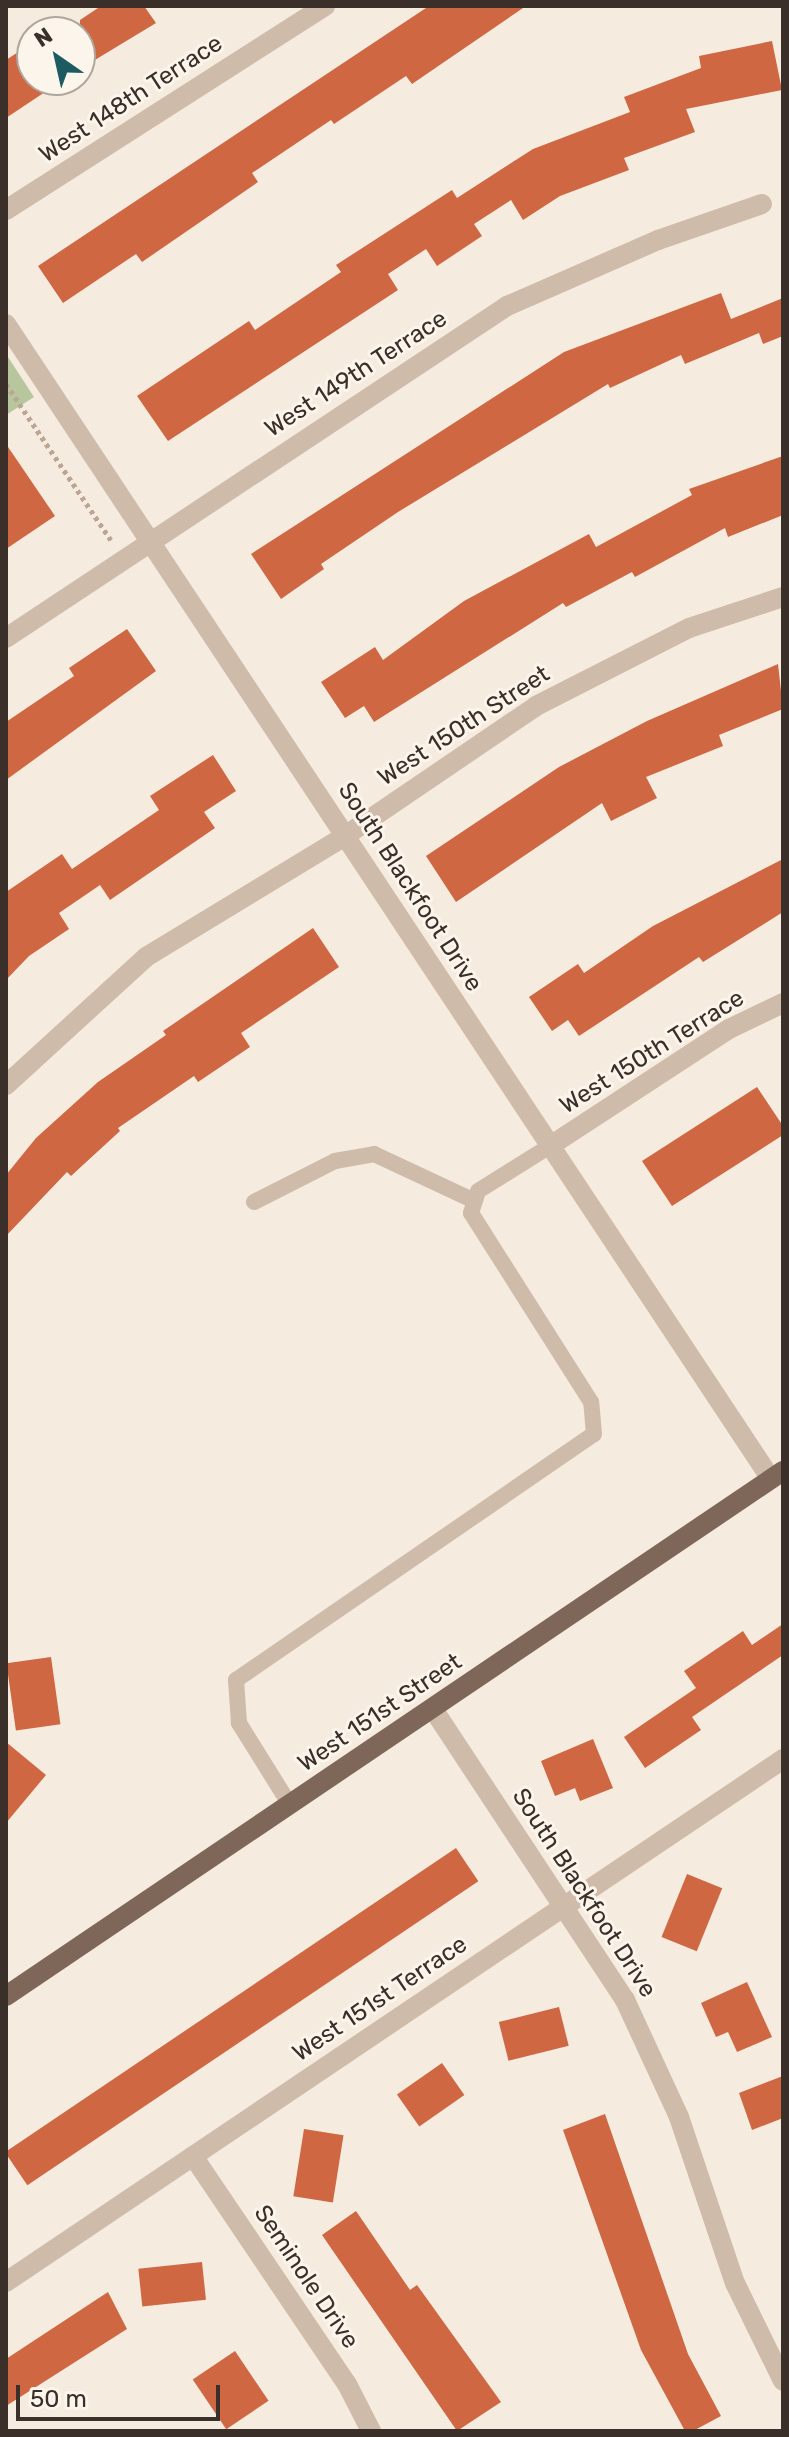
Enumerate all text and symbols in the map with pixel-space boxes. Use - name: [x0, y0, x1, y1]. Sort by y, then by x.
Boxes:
- north arrow: [16, 16, 96, 96]
- text: N: [29, 22, 58, 53]
- street label: West 148th Terrace: [34, 29, 228, 169]
- street label: West 149th Terrace: [259, 304, 453, 444]
- street label: West 150th Street: [373, 660, 555, 792]
- street label: South Blackfoot Drive: [332, 777, 488, 997]
- street label: West 150th Terrace: [554, 984, 750, 1120]
- street label: West 151st Street: [293, 1648, 467, 1778]
- street label: South Blackfoot Drive: [506, 1783, 662, 2003]
- street label: West 151st Terrace: [287, 1930, 473, 2068]
- street label: Seminole Drive: [247, 2200, 365, 2354]
- scale bar: [20, 2369, 224, 2419]
- text: 50 m: [30, 2385, 87, 2413]

